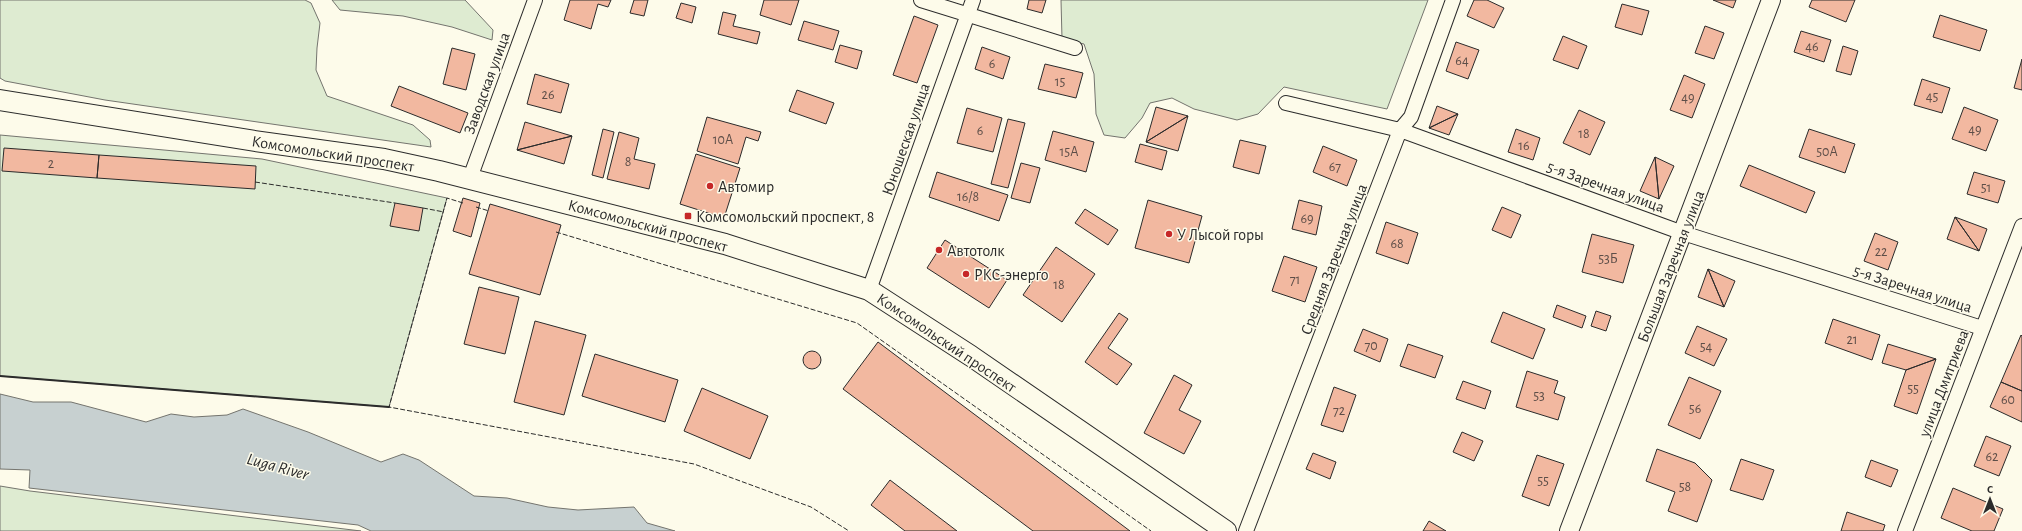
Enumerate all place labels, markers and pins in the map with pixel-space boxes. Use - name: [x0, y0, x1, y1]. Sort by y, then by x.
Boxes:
- place label: Автомир: [718, 179, 774, 195]
- marker: Автомир: [705, 181, 715, 191]
- place label: Комсомольский проспект, 8: [696, 209, 874, 225]
- marker: Комсомольский проспект, 8: [683, 211, 693, 221]
- place label: У Лысой горы: [1177, 227, 1264, 243]
- marker: У Лысой горы: [1164, 229, 1174, 239]
- place label: Автотолк: [947, 243, 1005, 259]
- marker: Автотолк: [934, 245, 944, 255]
- place label: РКС-энерго: [974, 267, 1049, 283]
- marker: РКС-энерго: [961, 269, 971, 279]

